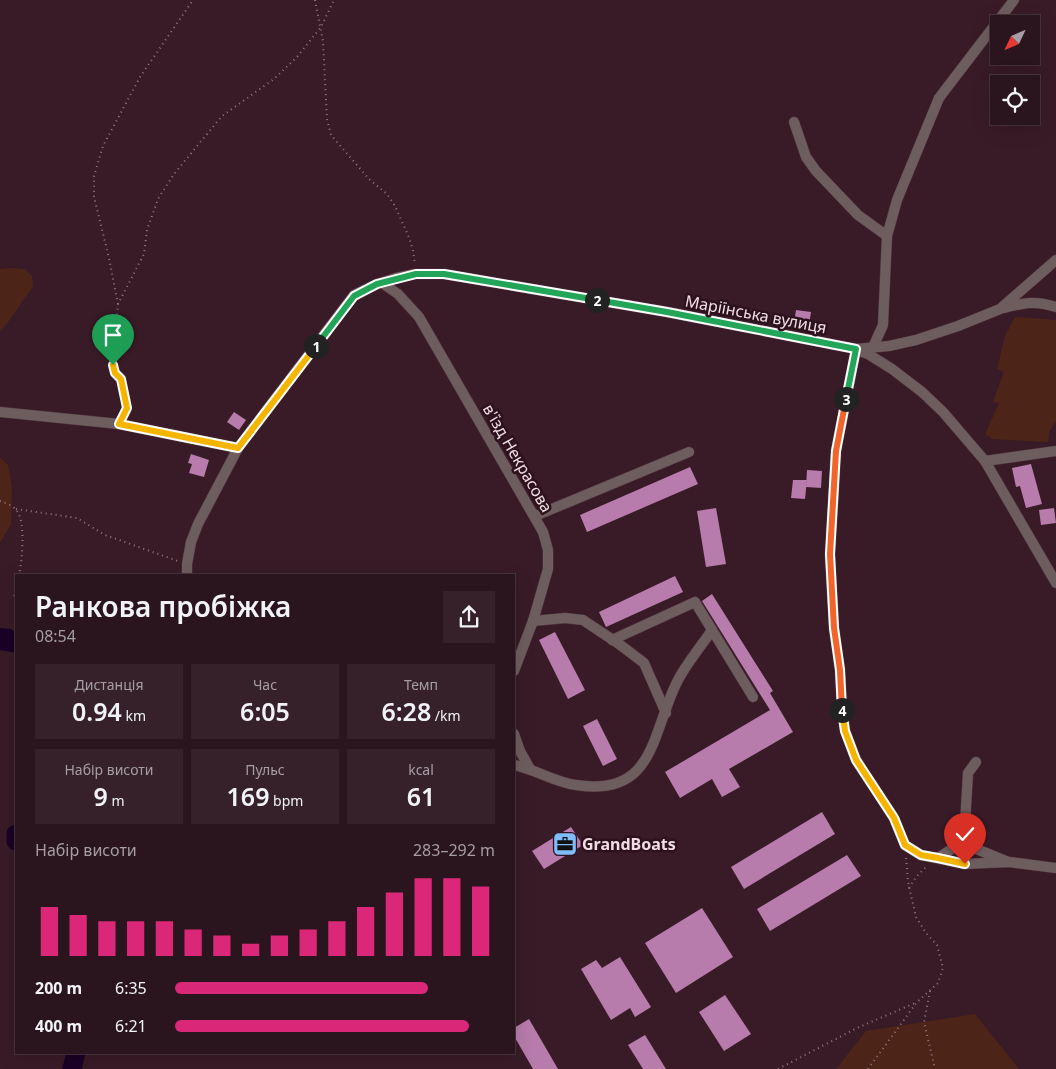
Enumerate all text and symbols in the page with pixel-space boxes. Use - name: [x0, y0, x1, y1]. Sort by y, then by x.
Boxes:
- north arrow: [990, 15, 1040, 65]
- map controls: [990, 15, 1040, 125]
- button: locate: [990, 75, 1040, 125]
- pin: 2: [584, 288, 610, 312]
- street label: Маріїнська вулиця: [683, 289, 829, 339]
- text: 2: [593, 291, 602, 310]
- pin: [92, 314, 134, 365]
- icon: arrive: [99, 321, 127, 349]
- pin: 1: [304, 334, 328, 358]
- text: 1: [312, 337, 321, 356]
- pin: 3: [834, 386, 858, 412]
- text: 3: [842, 390, 851, 409]
- street label: в'їзд Некрасова: [478, 400, 558, 516]
- text: Ранкова пробіжка: [35, 587, 291, 625]
- button: share: [443, 591, 495, 643]
- text: 08:54: [35, 625, 76, 647]
- text: Дистанція: [75, 675, 143, 694]
- text: Час: [253, 675, 277, 694]
- text: Темп: [404, 675, 438, 694]
- text: 0.94: [72, 694, 122, 728]
- text: 6:05: [240, 694, 290, 728]
- text: 6:28: [381, 694, 431, 728]
- pin: 4: [830, 698, 854, 722]
- text: 4: [838, 701, 847, 720]
- text: km: [122, 706, 146, 725]
- text: /km: [431, 706, 461, 725]
- text: Набір висоти: [64, 760, 154, 779]
- text: Пульс: [245, 760, 285, 779]
- text: kcal: [408, 760, 434, 779]
- text: 9: [93, 779, 108, 813]
- text: 169: [227, 779, 269, 813]
- text: 61: [407, 779, 435, 813]
- text: m: [108, 791, 125, 810]
- text: bpm: [269, 791, 303, 810]
- pin: [944, 813, 986, 864]
- icon: check: [951, 820, 979, 848]
- office icon: GrandBoats: [552, 831, 578, 857]
- place label: GrandBoats: [582, 833, 676, 855]
- text: Набір висоти: [35, 839, 137, 861]
- text: 283–292 m: [413, 839, 495, 861]
- text: 200 m: [35, 977, 82, 999]
- text: 6:35: [115, 977, 147, 999]
- text: 400 m: [35, 1015, 82, 1037]
- text: 6:21: [115, 1015, 147, 1037]

